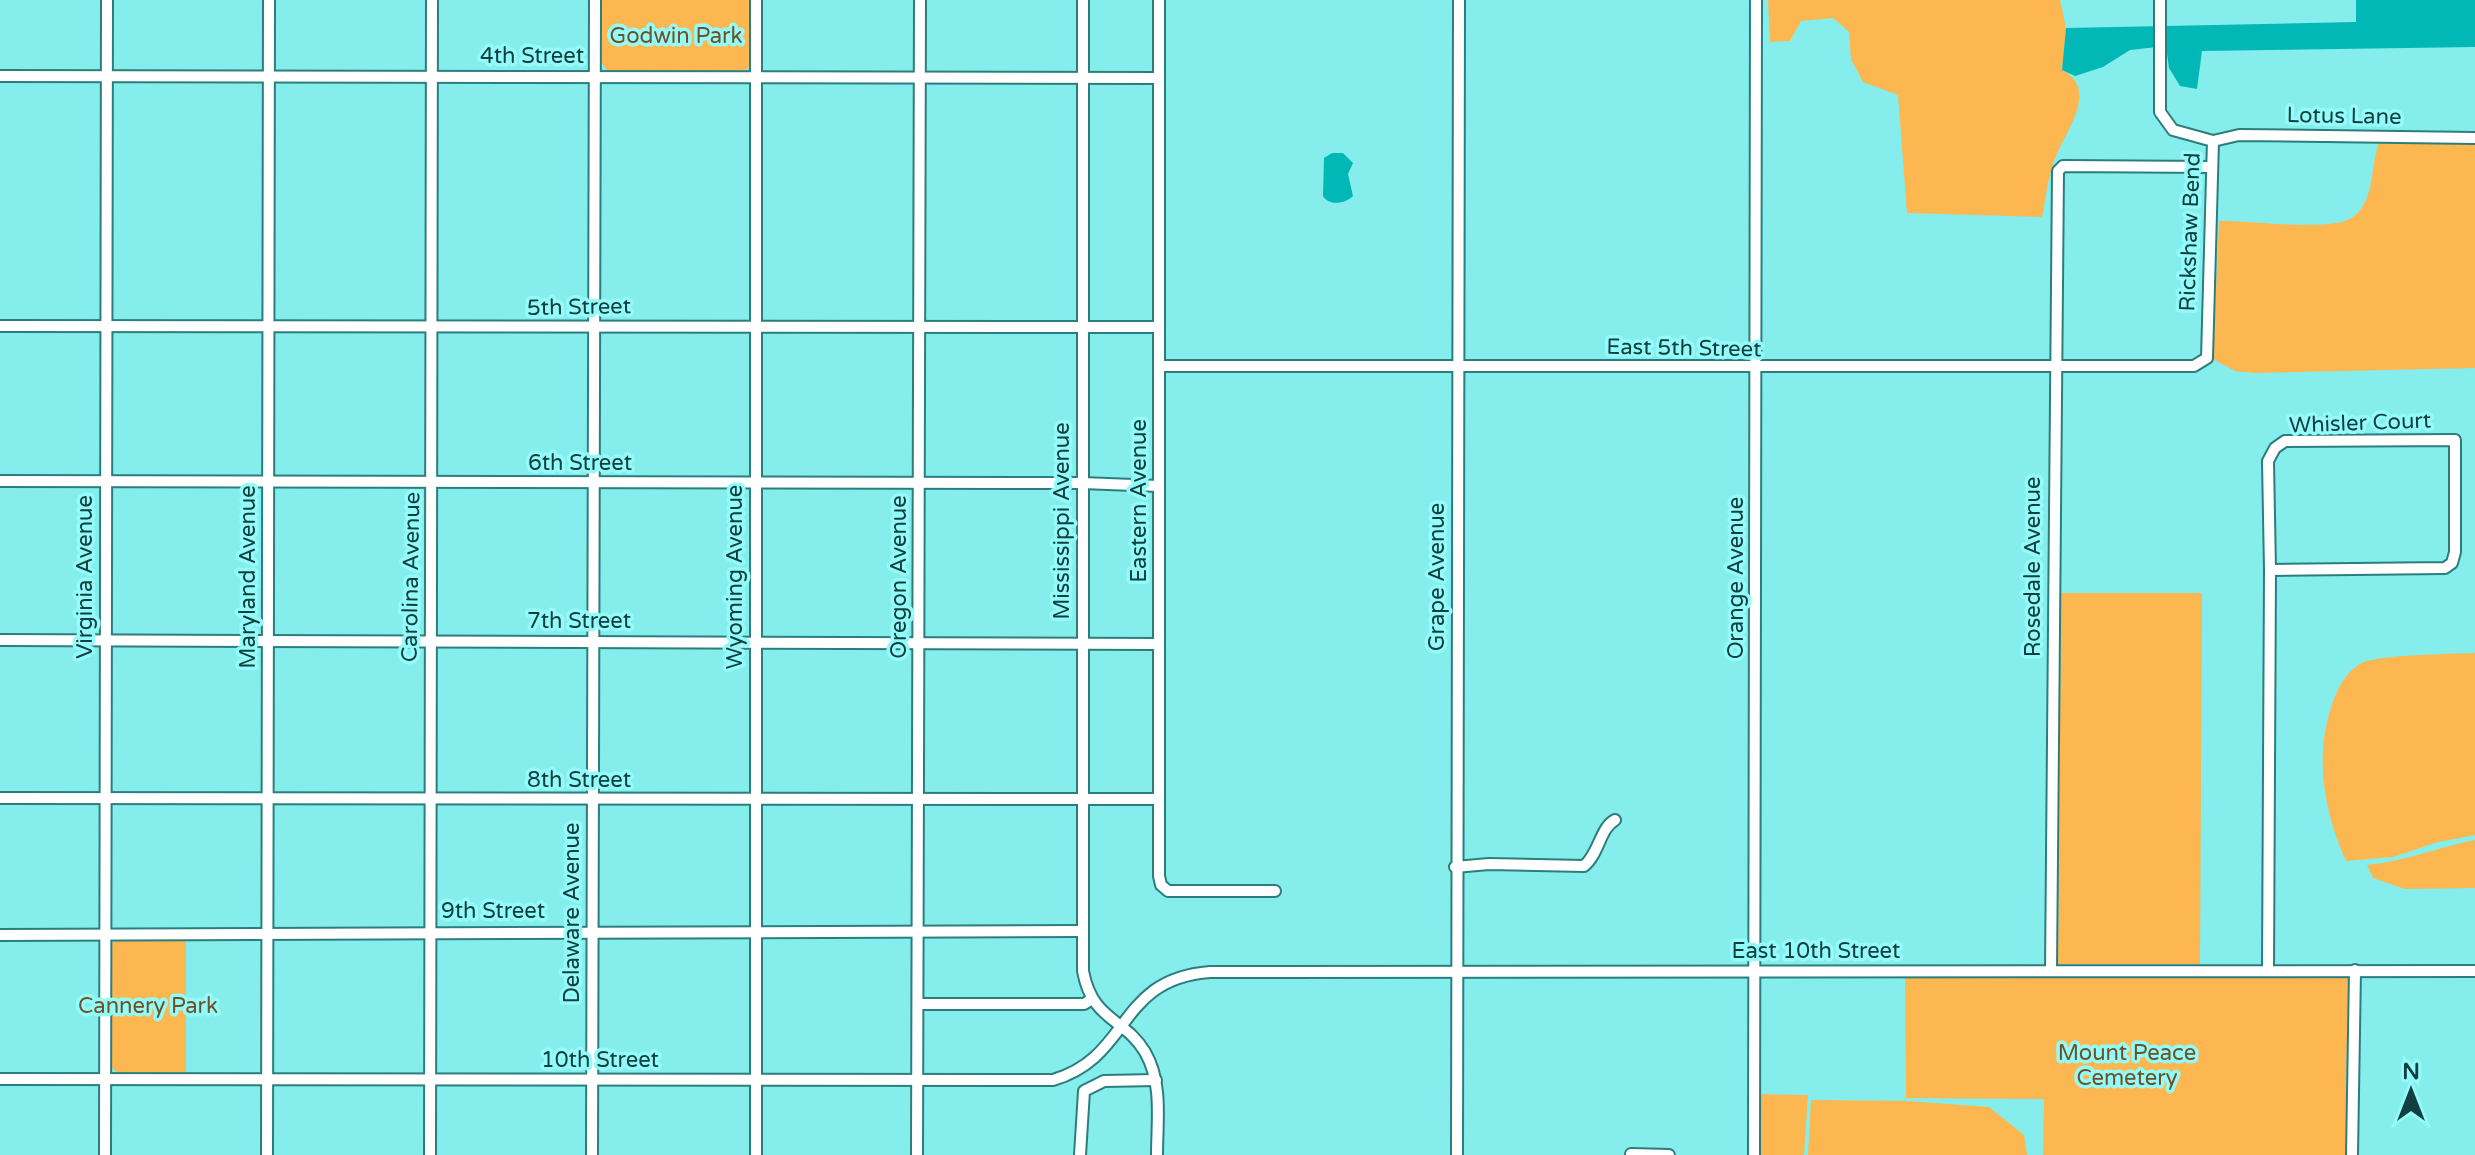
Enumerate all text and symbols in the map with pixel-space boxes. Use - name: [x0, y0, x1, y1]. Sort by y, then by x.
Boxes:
- park label: Godwin Park: [610, 23, 742, 49]
- street label: 4th Street: [480, 43, 584, 69]
- street label: Lotus Lane: [2286, 102, 2402, 130]
- street label: Rickshaw Bend: [2174, 152, 2206, 312]
- street label: 5th Street: [527, 293, 631, 321]
- street label: East 5th Street: [1606, 334, 1762, 362]
- street label: Whisler Court: [2288, 408, 2432, 438]
- street label: Eastern Avenue: [1126, 419, 1152, 583]
- street label: Mississippi Avenue: [1049, 422, 1075, 620]
- street label: 6th Street: [528, 450, 632, 476]
- street label: Rosedale Avenue: [2020, 477, 2046, 657]
- street label: Maryland Avenue: [235, 485, 261, 669]
- street label: Wyoming Avenue: [722, 485, 748, 669]
- street label: Carolina Avenue: [397, 492, 425, 662]
- street label: Virginia Avenue: [72, 495, 98, 659]
- street label: Oregon Avenue: [886, 495, 912, 659]
- street label: Orange Avenue: [1723, 497, 1749, 659]
- street label: Grape Avenue: [1424, 503, 1450, 651]
- street label: 7th Street: [527, 608, 631, 634]
- street label: 8th Street: [527, 767, 631, 793]
- street label: Delaware Avenue: [559, 823, 585, 1003]
- street label: 9th Street: [441, 898, 545, 924]
- street label: East 10th Street: [1732, 938, 1900, 964]
- park label: Cannery Park: [78, 993, 218, 1019]
- park label: Mount Peace Cemetery: [2058, 1040, 2196, 1091]
- street label: 10th Street: [541, 1047, 659, 1073]
- north arrow: [2371, 1051, 2451, 1131]
- text: N: [2402, 1059, 2420, 1085]

